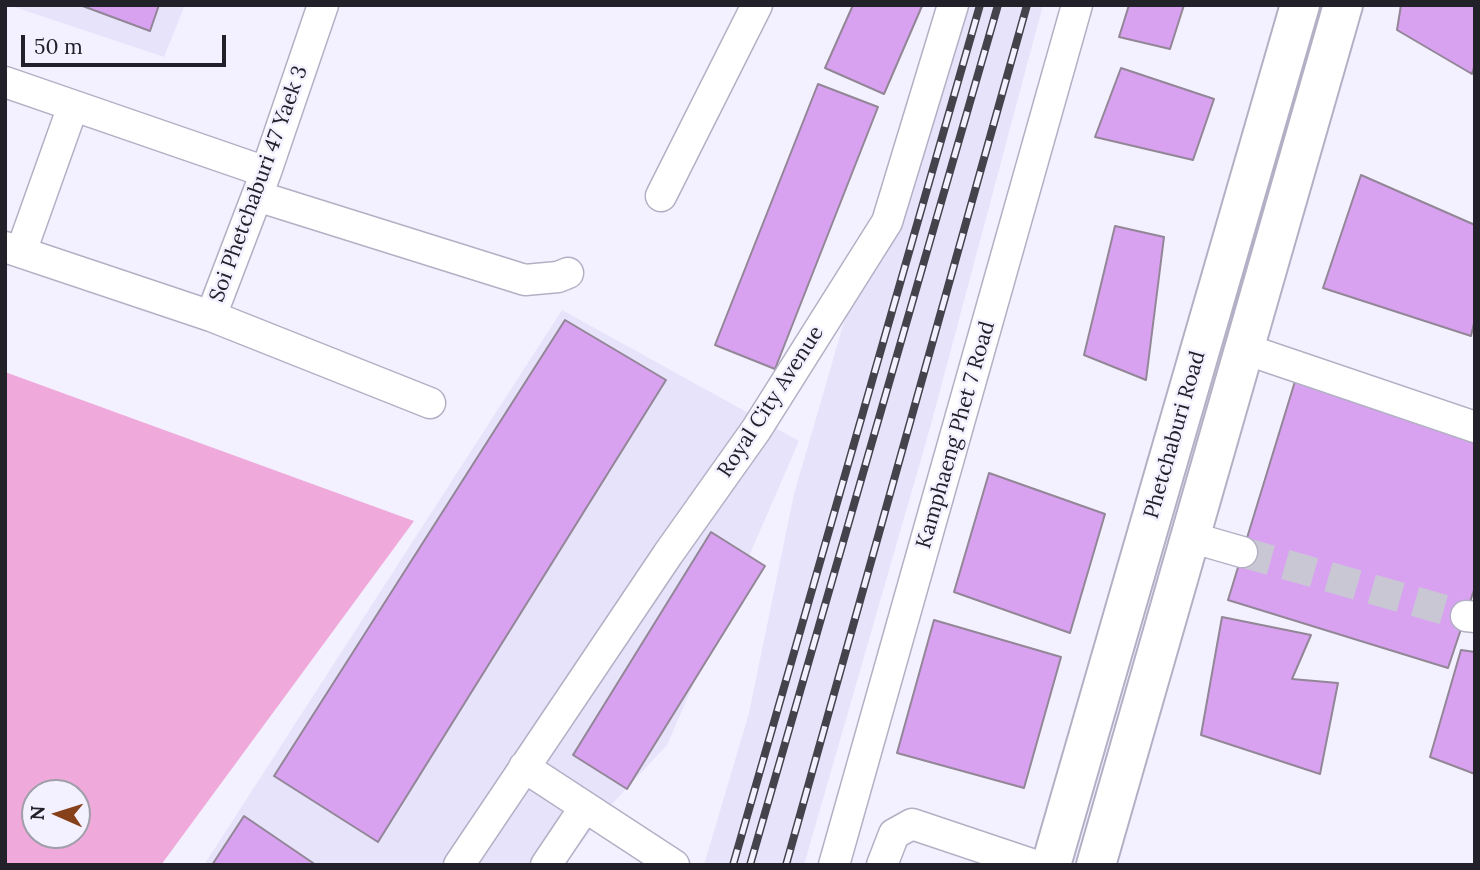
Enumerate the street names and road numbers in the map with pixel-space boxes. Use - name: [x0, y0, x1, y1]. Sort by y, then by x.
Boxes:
- street label: Soi Phetchaburi 47 Yaek 3: [204, 62, 314, 306]
- street label: Kamphaeng Phet 7 Road: [911, 319, 1001, 551]
- street label: Royal City Avenue: [713, 322, 829, 482]
- street label: Phetchaburi Road: [1139, 348, 1211, 522]

